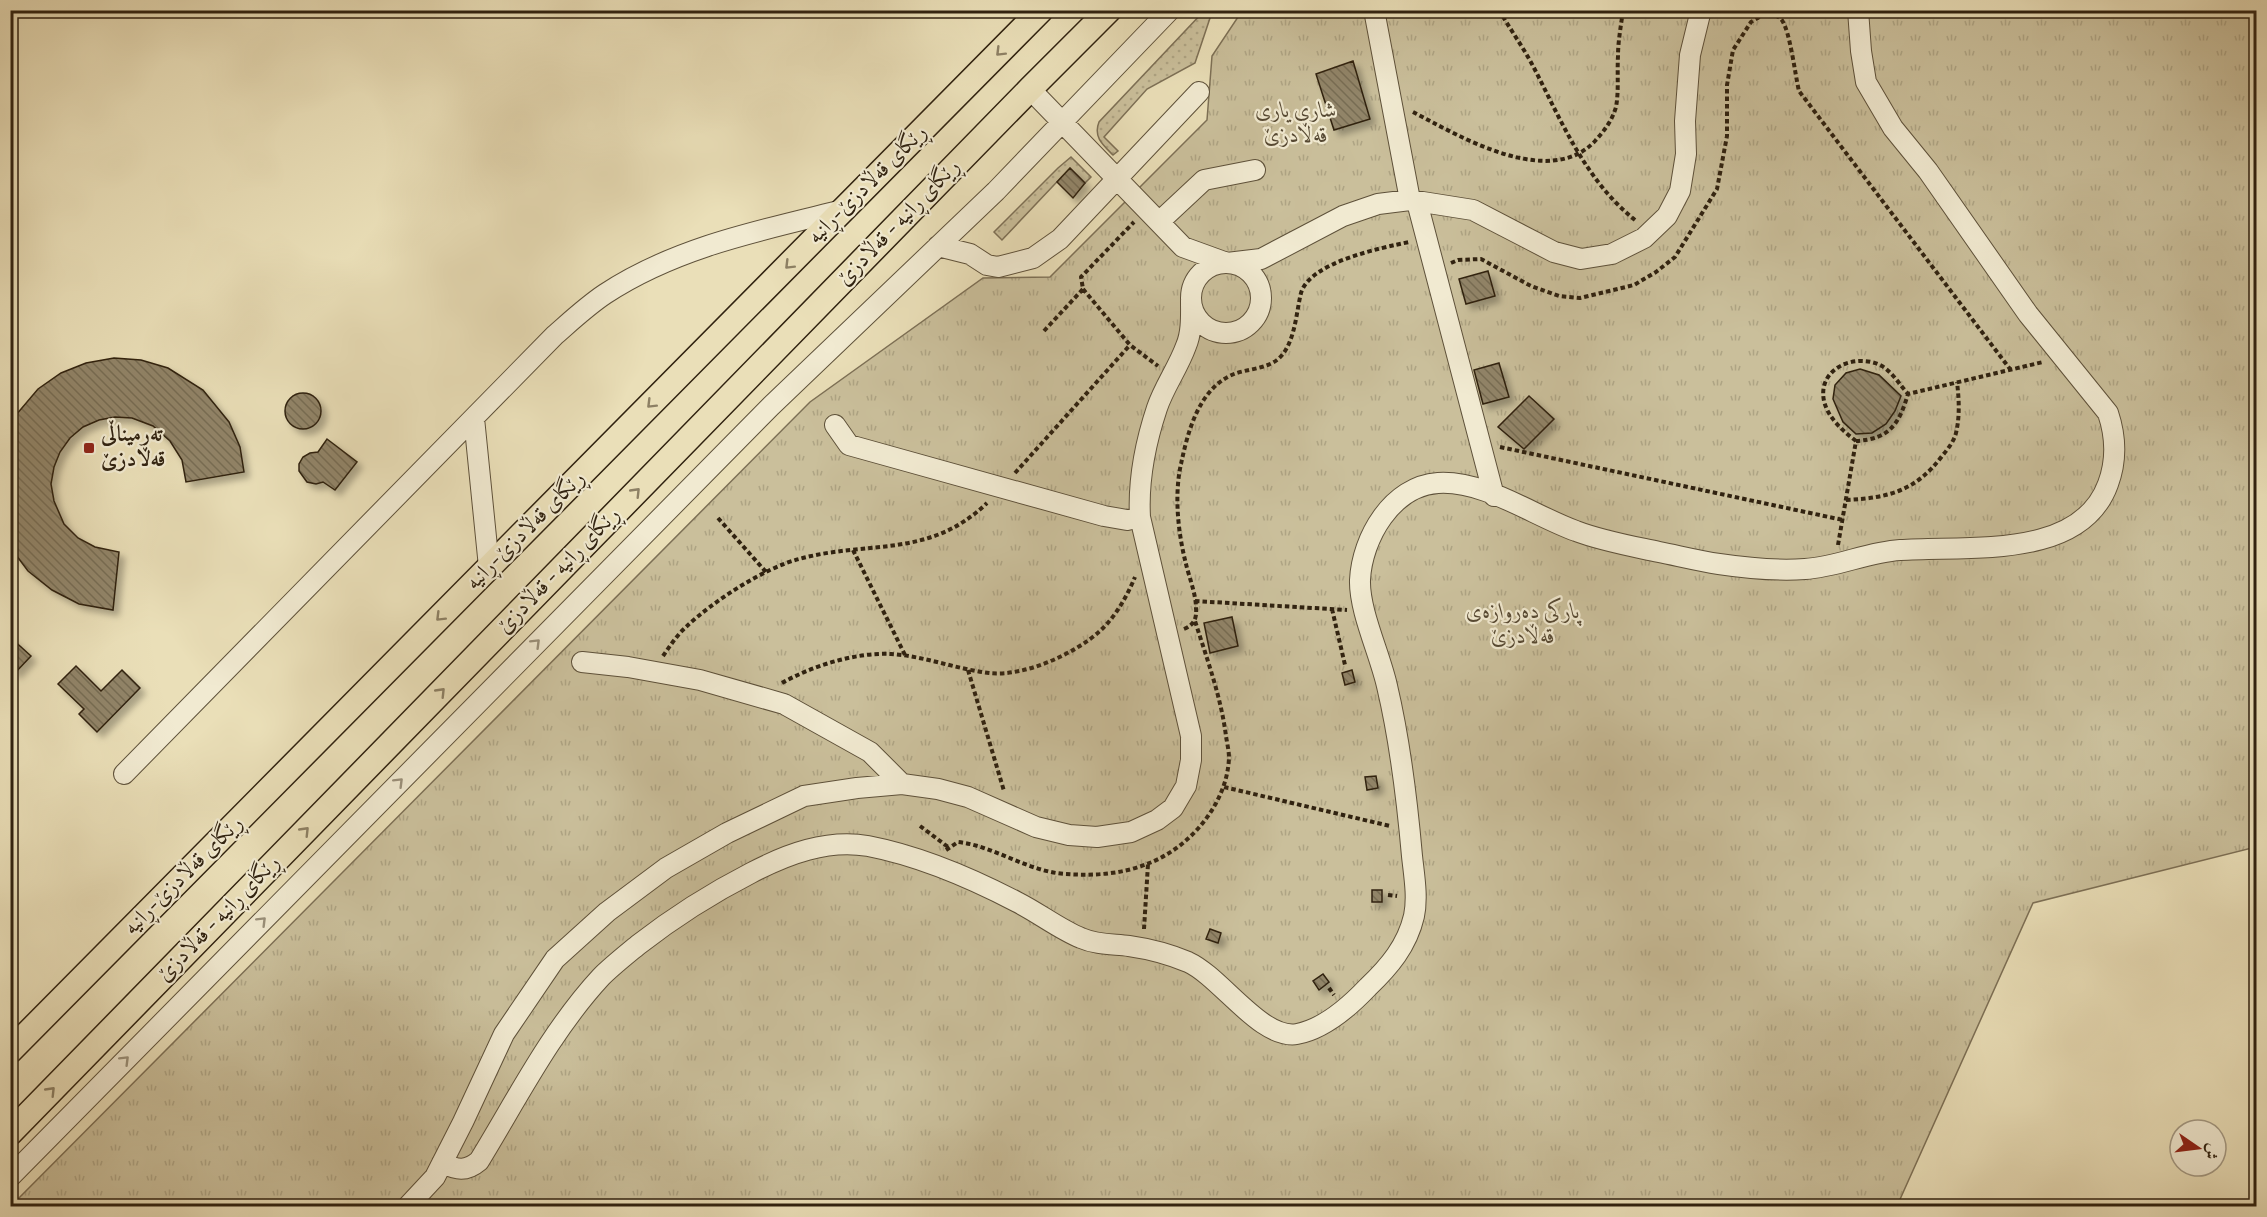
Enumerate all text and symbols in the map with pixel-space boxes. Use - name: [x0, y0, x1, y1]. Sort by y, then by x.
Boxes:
- one-way arrow: [996, 45, 1007, 56]
- park label: شاری یاری قەڵادزێ: [1255, 96, 1337, 152]
- street label: ڕێگای قەڵادزێ-ڕانیە: [801, 118, 935, 252]
- street label: ڕێگای ڕانیە - قەڵادزێ: [830, 153, 968, 294]
- one-way arrow: [785, 258, 796, 269]
- one-way arrow: [648, 396, 659, 407]
- place label: تەرمیناڵی قەڵادزێ: [100, 420, 165, 476]
- marker: تەرمیناڵی قەڵادزێ: [82, 441, 96, 455]
- street label: ڕێگای قەڵادزێ-ڕانیە: [459, 464, 593, 598]
- one-way arrow: [629, 488, 640, 498]
- street label: ڕێگای ڕانیە - قەڵادزێ: [490, 501, 628, 642]
- park label: پارکی دەروازەی قەڵادزێ: [1466, 597, 1582, 653]
- one-way arrow: [437, 609, 448, 620]
- one-way arrow: [528, 640, 539, 651]
- one-way arrow: [434, 688, 445, 699]
- one-way arrow: [391, 779, 402, 790]
- street label: ڕێگای قەڵادزێ-ڕانیە: [117, 809, 251, 943]
- one-way arrow: [298, 828, 309, 838]
- street label: ڕێگای ڕانیە - قەڵادزێ: [150, 849, 288, 990]
- one-way arrow: [254, 918, 265, 929]
- one-way arrow: [118, 1056, 129, 1067]
- one-way arrow: [44, 1087, 55, 1098]
- north arrow: [2168, 1118, 2228, 1178]
- text: ش: [2198, 1141, 2223, 1162]

